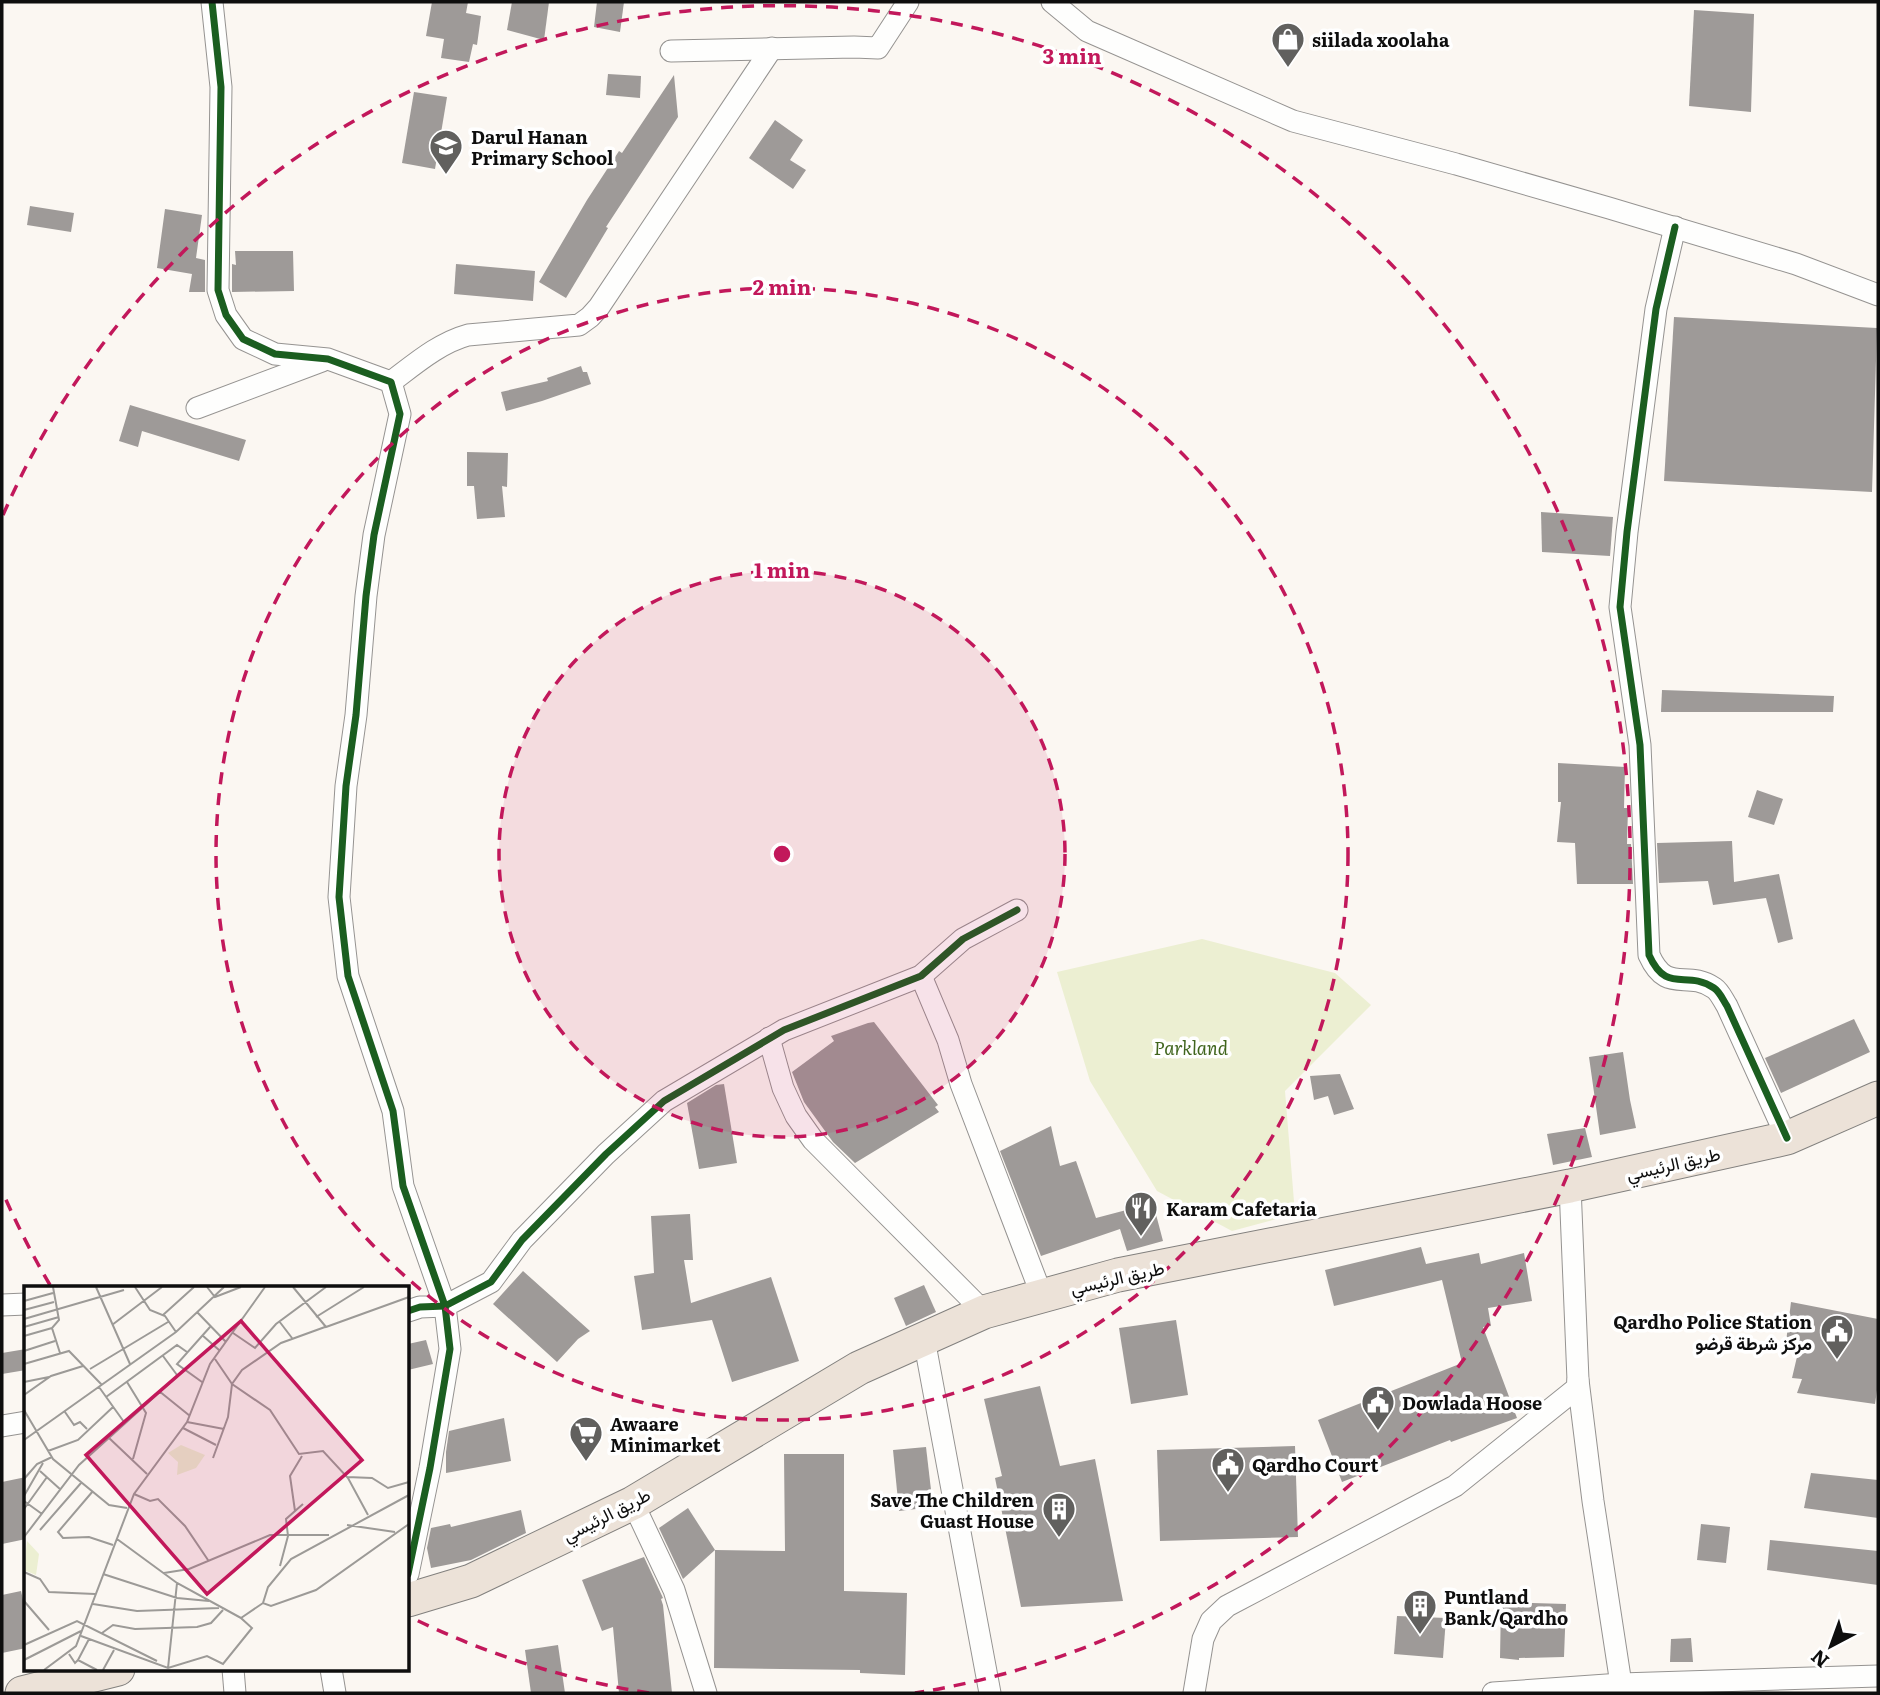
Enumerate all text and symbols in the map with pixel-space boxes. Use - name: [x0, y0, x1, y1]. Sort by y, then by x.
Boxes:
- shop icon: siilada xoolaha: [1269, 20, 1307, 69]
- place label: siilada xoolaha: [1312, 26, 1450, 53]
- text: 3 min: [1042, 39, 1102, 70]
- place label: Darul Hanan Primary School: [471, 123, 614, 171]
- school or university icon: Darul Hanan Primary School: [427, 127, 465, 176]
- text: 2 min: [753, 270, 812, 301]
- text: 1 min: [754, 553, 810, 584]
- centre of rings: [770, 842, 794, 866]
- park label: Parkland: [1154, 1034, 1229, 1061]
- street label: طريق الرئيسي: [1623, 1139, 1723, 1190]
- restaurant icon: Karam Cafetaria: [1122, 1189, 1160, 1238]
- place label: Karam Cafetaria: [1166, 1195, 1317, 1222]
- street label: طريق الرئيسي: [1067, 1253, 1167, 1304]
- inset map: [24, 1286, 410, 1670]
- place label: Qardho Police Station مركز شرطة قرضو: [1613, 1308, 1812, 1356]
- public building icon: Qardho Police Station مركز شرطة قرضو: [1818, 1312, 1856, 1361]
- public building icon: Dowlada Hoose: [1359, 1383, 1397, 1432]
- place label: Dowlada Hoose: [1402, 1389, 1542, 1416]
- place label: Awaare Minimarket: [610, 1410, 721, 1458]
- supermarket icon: Awaare Minimarket: [567, 1414, 605, 1463]
- public building icon: Qardho Court: [1209, 1445, 1247, 1494]
- place label: Qardho Court: [1252, 1451, 1378, 1478]
- street label: طريق الرئيسي: [557, 1480, 656, 1550]
- place label: Save The Children Guast House: [870, 1486, 1034, 1534]
- building icon: Save The Children Guast House: [1040, 1490, 1078, 1539]
- place label: Puntland Bank/Qardho: [1444, 1583, 1568, 1631]
- building icon: Puntland Bank/Qardho: [1401, 1587, 1439, 1636]
- north arrow: [1796, 1611, 1866, 1681]
- text: N: [1804, 1644, 1834, 1675]

